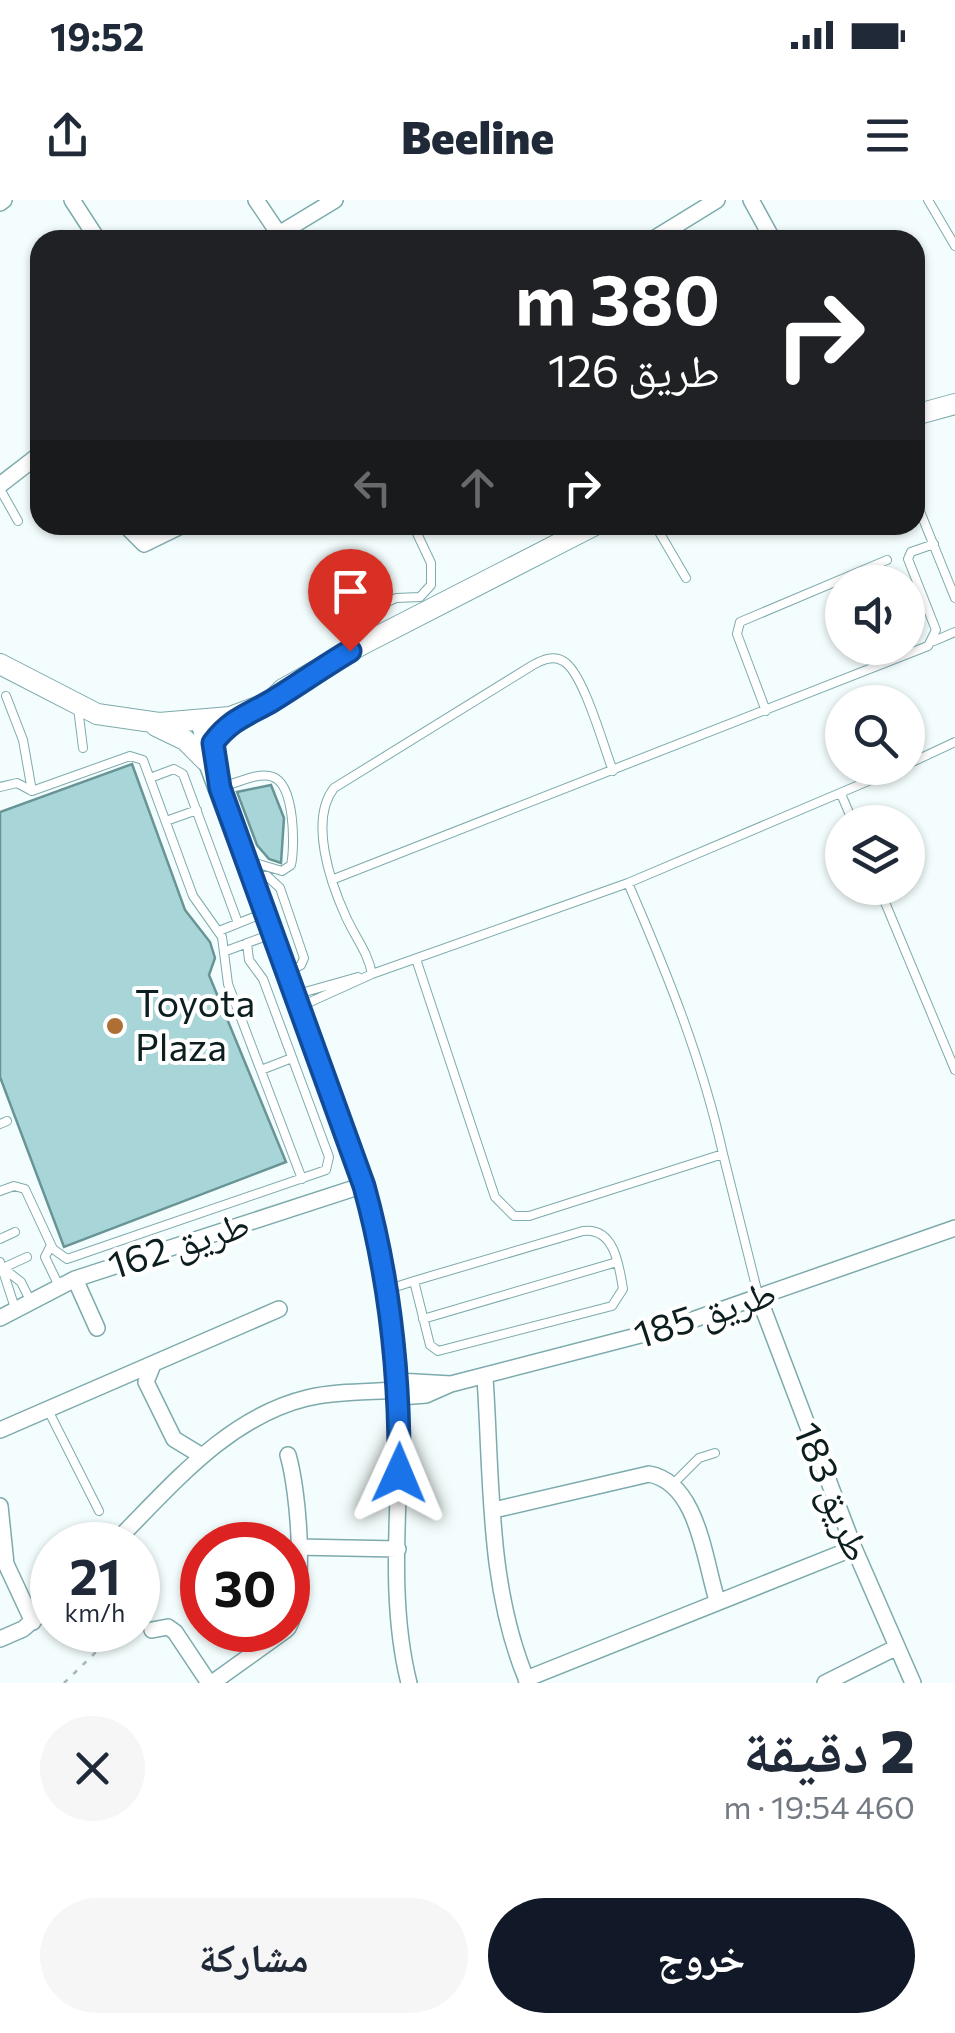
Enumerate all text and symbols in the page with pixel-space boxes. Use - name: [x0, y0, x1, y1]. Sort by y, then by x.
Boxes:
- text: 19:52: [50, 12, 144, 59]
- icon: share: [40, 108, 95, 163]
- text: Beeline: [401, 108, 554, 163]
- icon: menu: [860, 108, 915, 163]
- text: 380 m: [515, 254, 720, 339]
- icon: right: [755, 270, 885, 400]
- text: طريق 126: [548, 341, 720, 396]
- icon: left: [345, 460, 400, 515]
- icon: ahead: [450, 460, 505, 515]
- icon: right: [555, 460, 610, 515]
- pin: [308, 549, 393, 652]
- icon: arrive: [323, 564, 378, 619]
- map controls: [825, 565, 925, 905]
- button: sound: [825, 565, 925, 665]
- button: search: [825, 685, 925, 785]
- button: layers: [825, 805, 925, 905]
- place label: Toyota Plaza: [135, 978, 255, 1069]
- marker: Toyota Plaza: [104, 1015, 126, 1037]
- street label: طريق 162: [102, 1198, 255, 1289]
- street label: طريق 185: [627, 1267, 782, 1358]
- street label: طريق 183: [783, 1415, 883, 1568]
- position arrow: [347, 1421, 451, 1525]
- speed limit sign: 30: [180, 1522, 310, 1652]
- text: 21: [69, 1544, 121, 1605]
- text: km/h: [65, 1597, 125, 1627]
- text: 2 دقيقة: [743, 1712, 915, 1785]
- button: close: [40, 1716, 145, 1821]
- text: 460 m · 19:54: [723, 1786, 915, 1826]
- button: مشاركة: [40, 1898, 468, 2013]
- button: خروج: [488, 1898, 915, 2013]

